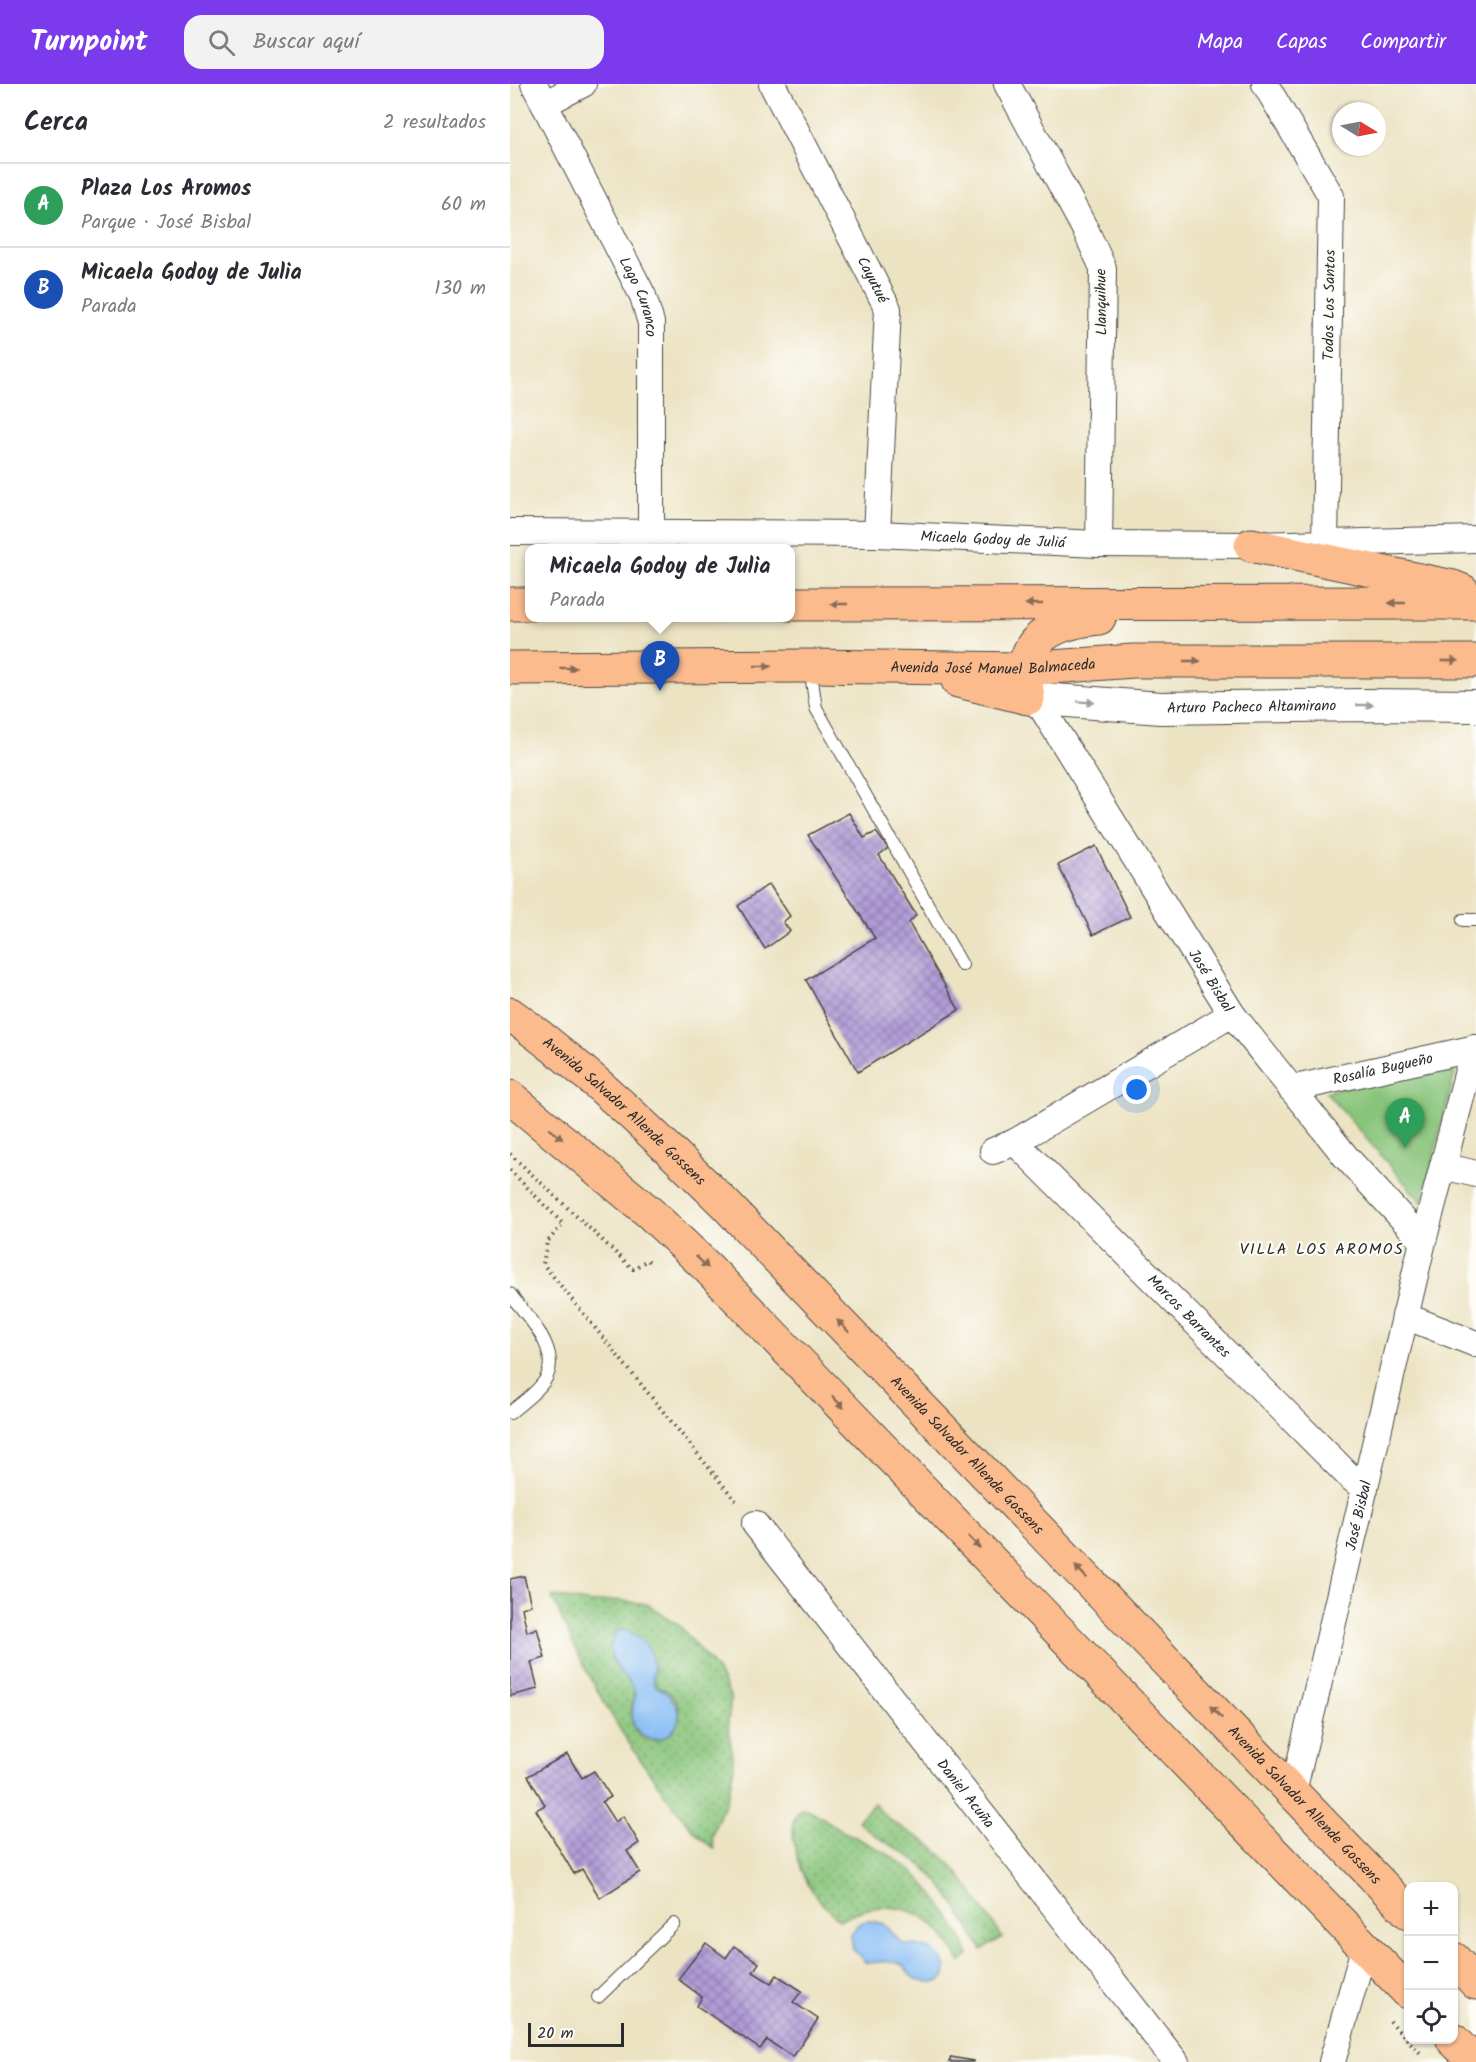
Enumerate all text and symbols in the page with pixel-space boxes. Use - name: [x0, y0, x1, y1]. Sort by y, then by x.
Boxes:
- search box: [184, 15, 604, 69]
- text: Turnpoint: [30, 20, 148, 65]
- text: Buscar aquí: [253, 25, 360, 60]
- icon: search: [205, 26, 238, 59]
- text: Mapa: [1197, 26, 1243, 59]
- text: Capas: [1276, 26, 1327, 59]
- text: Compartir: [1360, 26, 1446, 59]
- text: Cerca: [24, 102, 88, 144]
- north arrow: [1332, 102, 1386, 156]
- text: 2 resultados: [383, 107, 486, 139]
- text: Plaza Los Aromos: [81, 172, 251, 207]
- text: A: [37, 189, 50, 221]
- text: 60 m: [441, 189, 486, 221]
- text: Parque · José Bisbal: [81, 207, 251, 239]
- street label: Todos Los Santos: [1317, 249, 1343, 361]
- street label: Cayutué: [850, 252, 895, 309]
- street label: Lago Curanco: [612, 253, 662, 337]
- text: Micaela Godoy de Julia: [81, 256, 302, 291]
- street label: Llanquihue: [1089, 268, 1115, 336]
- text: B: [37, 273, 50, 305]
- text: 130 m: [434, 273, 486, 305]
- text: Parada: [81, 291, 137, 323]
- street label: Micaela Godoy de Juliá: [920, 525, 1068, 556]
- popup: [525, 544, 795, 622]
- text: Micaela Godoy de Julia: [550, 550, 770, 585]
- text: Parada: [550, 585, 605, 617]
- one-way arrow: [1387, 598, 1406, 608]
- one-way arrow: [829, 599, 848, 609]
- one-way arrow: [1024, 599, 1043, 609]
- pin: B: [640, 642, 680, 691]
- street label: Avenida José Manuel Balmaceda: [890, 653, 1096, 682]
- one-way arrow: [1182, 656, 1201, 666]
- one-way arrow: [1440, 656, 1459, 666]
- one-way arrow: [754, 661, 773, 671]
- one-way arrow: [559, 663, 578, 673]
- street label: Arturo Pacheco Altamirano: [1167, 694, 1337, 721]
- one-way arrow: [1077, 697, 1096, 707]
- one-way arrow: [1356, 700, 1375, 710]
- street label: José Bisbal: [1181, 945, 1239, 1018]
- street label: Avenida Salvador Allende Gossens: [537, 1031, 711, 1192]
- street label: Rosalía Bugueño: [1331, 1047, 1436, 1092]
- your location: [1122, 1075, 1151, 1104]
- pin: A: [1386, 1098, 1424, 1148]
- one-way arrow: [548, 1127, 563, 1140]
- district label: VILLA LOS AROMOS: [1240, 1237, 1404, 1262]
- one-way arrow: [695, 1255, 709, 1269]
- street label: Marcos Barrantes: [1141, 1269, 1236, 1365]
- one-way arrow: [836, 1319, 850, 1334]
- street label: Avenida Salvador Allende Gossens: [884, 1371, 1050, 1541]
- one-way arrow: [831, 1395, 845, 1409]
- street label: José Bisbal: [1339, 1478, 1379, 1553]
- one-way arrow: [967, 1534, 981, 1548]
- one-way arrow: [1074, 1566, 1088, 1580]
- one-way arrow: [1209, 1705, 1223, 1720]
- street label: Avenida Salvador Allende Gossens: [1221, 1720, 1387, 1891]
- street label: Daniel Acuña: [930, 1754, 1000, 1834]
- map controls: [1404, 1882, 1458, 2044]
- button: +: [1404, 1882, 1458, 1936]
- button: −: [1404, 1936, 1458, 1990]
- button: locate: [1404, 1990, 1458, 2044]
- scale bar: [528, 2020, 624, 2048]
- text: 20 m: [537, 2021, 573, 2046]

